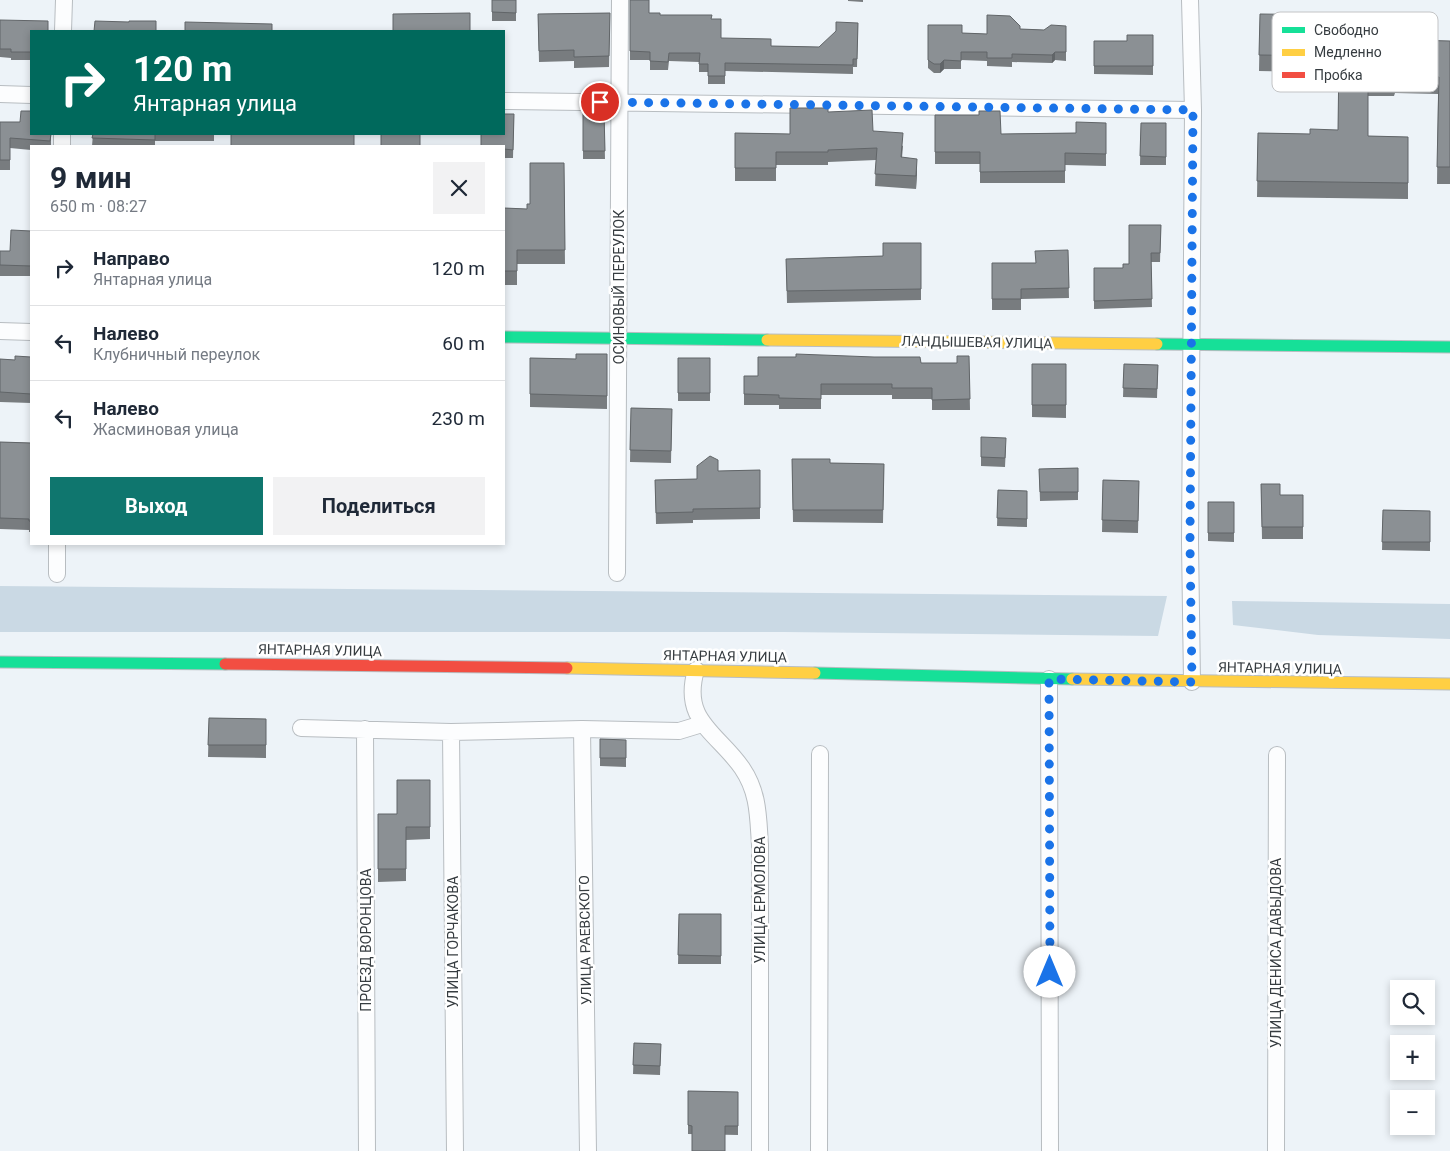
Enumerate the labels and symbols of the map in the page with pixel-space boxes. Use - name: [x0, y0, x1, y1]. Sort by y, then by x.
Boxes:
- legend: [1272, 12, 1438, 92]
- text: Свободно: [1314, 22, 1379, 38]
- text: Медленно: [1314, 44, 1382, 60]
- text: Пробка: [1314, 67, 1363, 83]
- pin: [579, 81, 621, 123]
- street label: ОСИНОВЫЙ ПЕРЕУЛОК: [611, 210, 627, 364]
- street label: ЛАНДЫШЕВАЯ УЛИЦА: [901, 333, 1053, 351]
- street label: ЯНТАРНАЯ УЛИЦА: [258, 641, 382, 659]
- street label: ЯНТАРНАЯ УЛИЦА: [663, 647, 787, 665]
- street label: ЯНТАРНАЯ УЛИЦА: [1218, 659, 1342, 677]
- street label: УЛИЦА ЕРМОЛОВА: [752, 836, 768, 964]
- street label: УЛИЦА ДЕНИСА ДАВЫДОВА: [1268, 858, 1284, 1048]
- street label: ПРОЕЗД ВОРОНЦОВА: [358, 868, 374, 1012]
- street label: УЛИЦА РАЕВСКОГО: [576, 875, 594, 1005]
- street label: УЛИЦА ГОРЧАКОВА: [445, 876, 461, 1008]
- position arrow: [1023, 945, 1075, 997]

